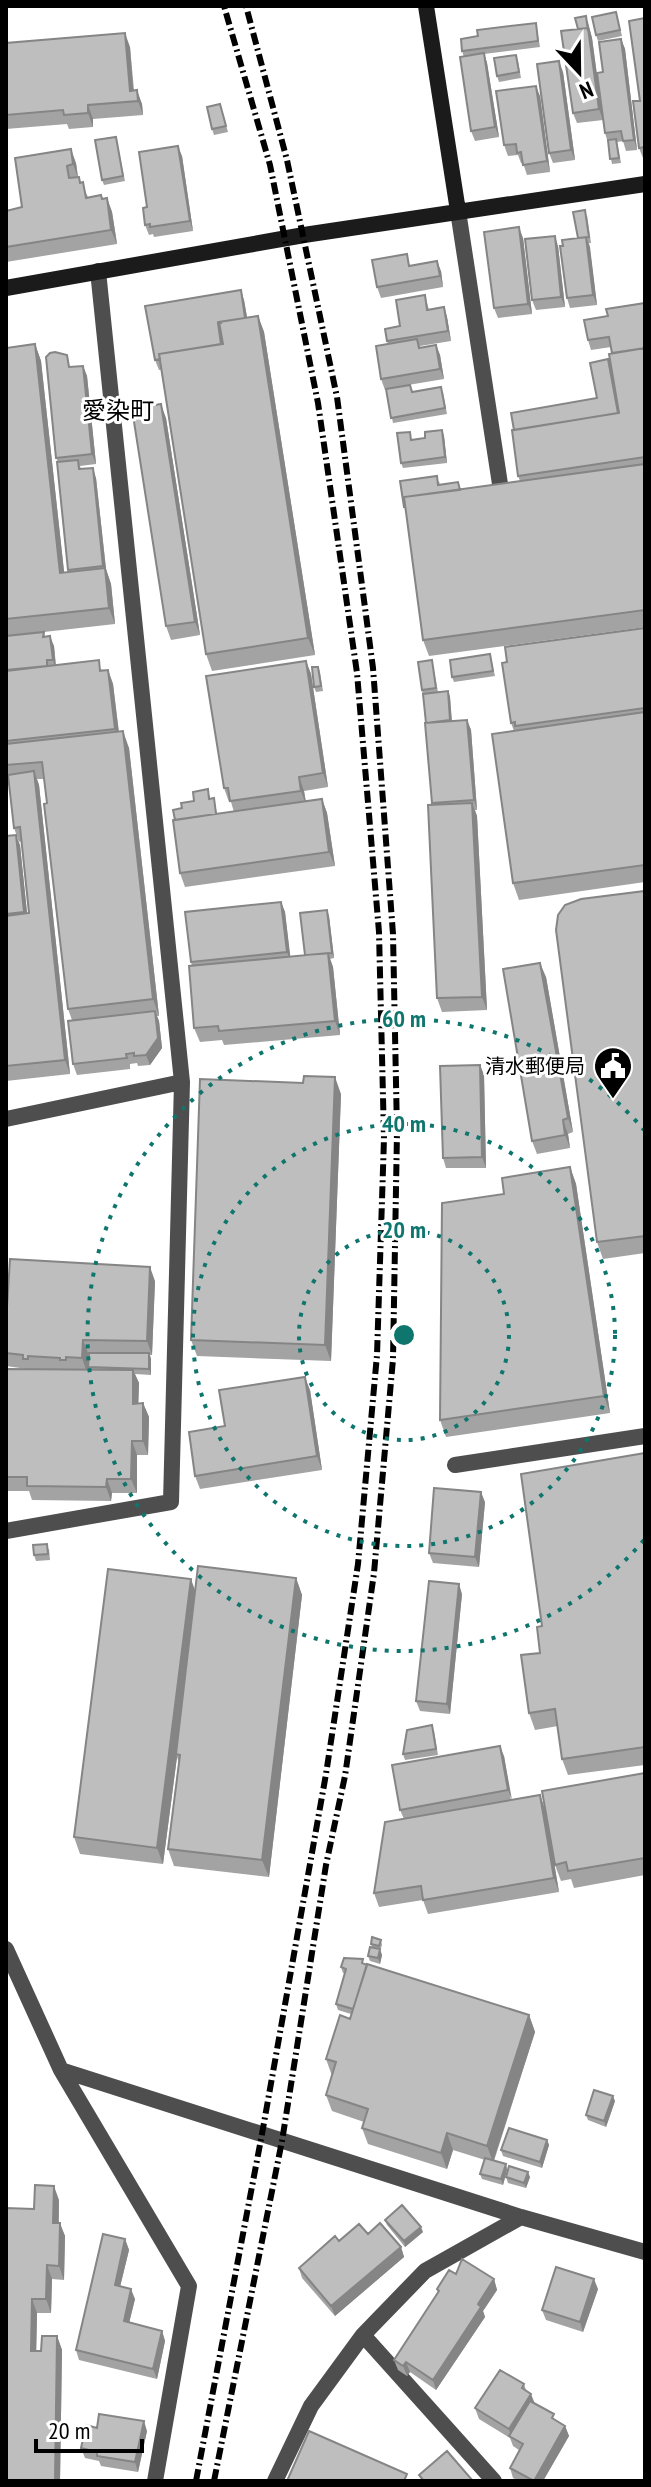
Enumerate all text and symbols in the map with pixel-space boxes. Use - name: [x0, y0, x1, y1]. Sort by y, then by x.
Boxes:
- north arrow: [539, 32, 619, 112]
- text: N: [576, 75, 597, 106]
- district label: 愛染町: [82, 395, 154, 426]
- text: 60 m: [382, 1003, 426, 1034]
- public building icon: 清水郵便局: [592, 1045, 634, 1100]
- place label: 清水郵便局: [485, 1053, 585, 1079]
- text: 40 m: [382, 1108, 426, 1139]
- text: 20 m: [382, 1214, 426, 1245]
- centre of rings: [390, 1321, 418, 1349]
- scale bar: [36, 2403, 142, 2453]
- text: 20 m: [48, 2415, 90, 2446]

